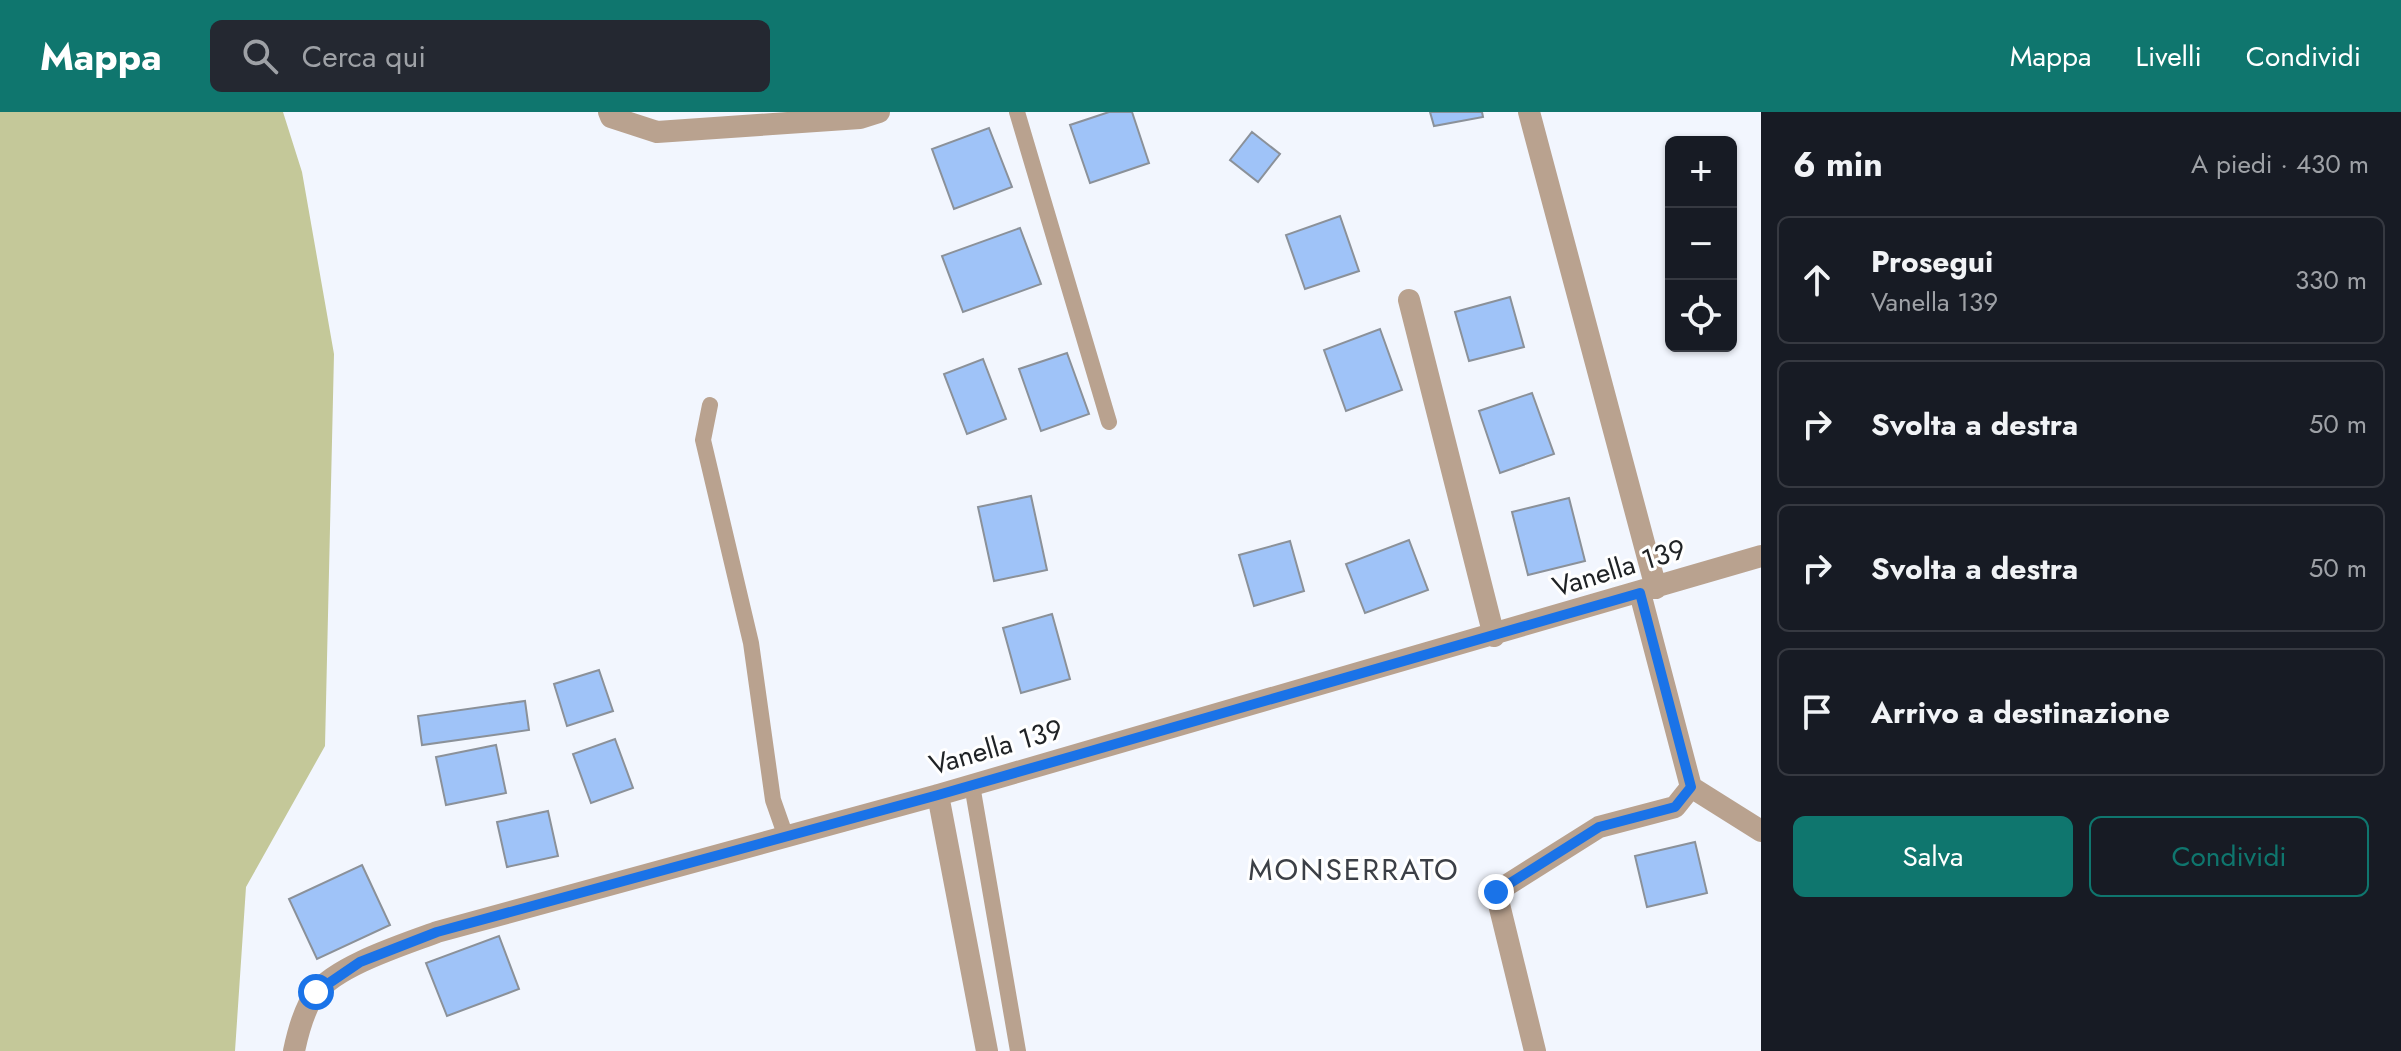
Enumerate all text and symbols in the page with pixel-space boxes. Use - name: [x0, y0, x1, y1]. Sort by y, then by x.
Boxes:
- search box: [210, 20, 770, 92]
- text: Mappa: [40, 29, 162, 84]
- icon: search: [238, 34, 282, 78]
- text: Cerca qui: [302, 35, 426, 78]
- text: Mappa: [2010, 36, 2091, 77]
- text: Livelli: [2135, 36, 2202, 77]
- text: Condividi: [2246, 36, 2361, 77]
- map controls: [1665, 136, 1737, 352]
- button: +: [1665, 136, 1737, 208]
- text: 6 min: [1793, 140, 1883, 189]
- text: A piedi · 430 m: [2191, 145, 2369, 183]
- button: −: [1665, 208, 1737, 280]
- text: Prosegui: [1871, 240, 1993, 283]
- icon: ahead: [1795, 258, 1839, 302]
- text: 330 m: [2295, 261, 2367, 299]
- button: locate: [1665, 280, 1737, 352]
- text: Vanella 139: [1871, 283, 1998, 321]
- icon: right: [1795, 402, 1839, 446]
- text: Svolta a destra: [1871, 403, 2078, 446]
- text: 50 m: [2309, 405, 2367, 443]
- street label: Vanella 139: [1547, 528, 1691, 608]
- icon: right: [1795, 546, 1839, 590]
- text: Svolta a destra: [1871, 547, 2078, 590]
- text: 50 m: [2309, 549, 2367, 587]
- icon: arrive: [1795, 690, 1839, 734]
- text: Arrivo a destinazione: [1871, 691, 2170, 734]
- street label: Vanella 139: [924, 708, 1068, 786]
- button: Salva: [1793, 816, 2073, 897]
- button: Condividi: [2089, 816, 2369, 897]
- district label: MONSERRATO: [1248, 848, 1460, 891]
- route end: [1478, 874, 1514, 910]
- route start: [298, 974, 334, 1010]

